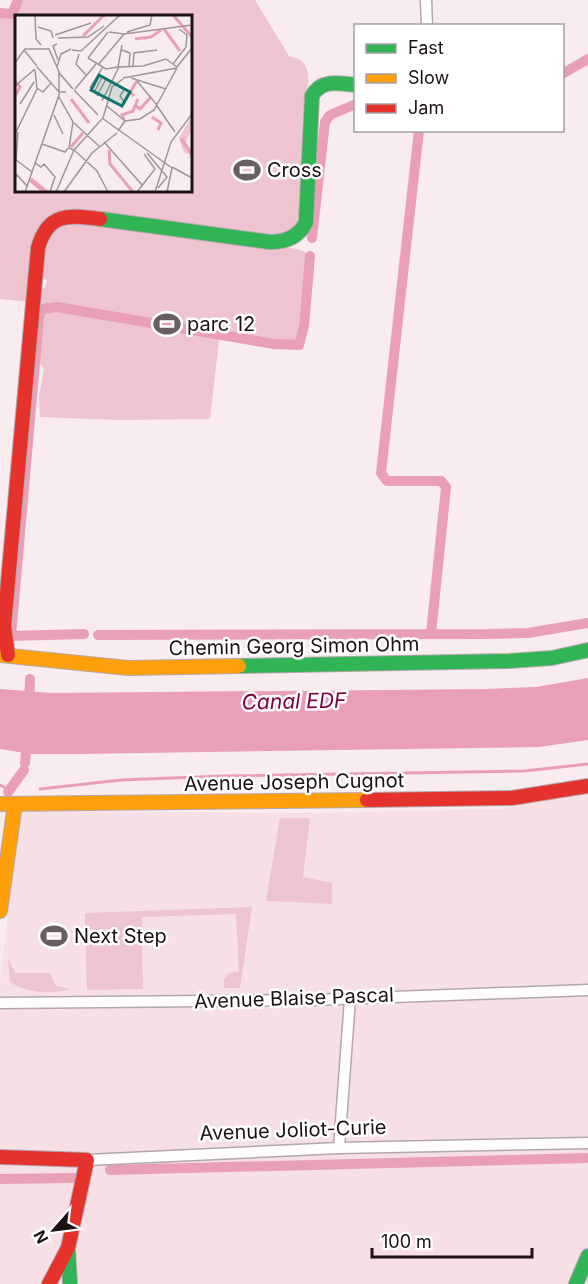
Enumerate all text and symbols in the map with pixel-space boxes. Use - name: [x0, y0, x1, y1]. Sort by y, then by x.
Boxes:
- inset map: [15, 15, 192, 192]
- legend: [354, 24, 564, 132]
- text: Fast: [408, 37, 444, 58]
- text: Slow: [408, 67, 449, 88]
- text: Jam: [408, 97, 444, 118]
- sports icon: Cross: [232, 155, 262, 185]
- place label: Cross: [267, 158, 322, 182]
- sports icon: parc 12: [152, 309, 182, 339]
- place label: parc 12: [187, 312, 255, 336]
- street label: Chemin Georg Simon Ohm: [168, 632, 420, 660]
- water label: Canal EDF: [241, 688, 347, 714]
- street label: Avenue Joseph Cugnot: [184, 768, 405, 796]
- sports icon: Next Step: [39, 921, 69, 951]
- place label: Next Step: [74, 924, 167, 948]
- street label: Avenue Blaise Pascal: [194, 983, 394, 1013]
- street label: Avenue Joliot-Curie: [199, 1115, 387, 1145]
- north arrow: [24, 1200, 84, 1260]
- scale bar: [372, 1221, 532, 1259]
- text: N: [29, 1227, 52, 1247]
- text: 100 m: [381, 1231, 432, 1252]

